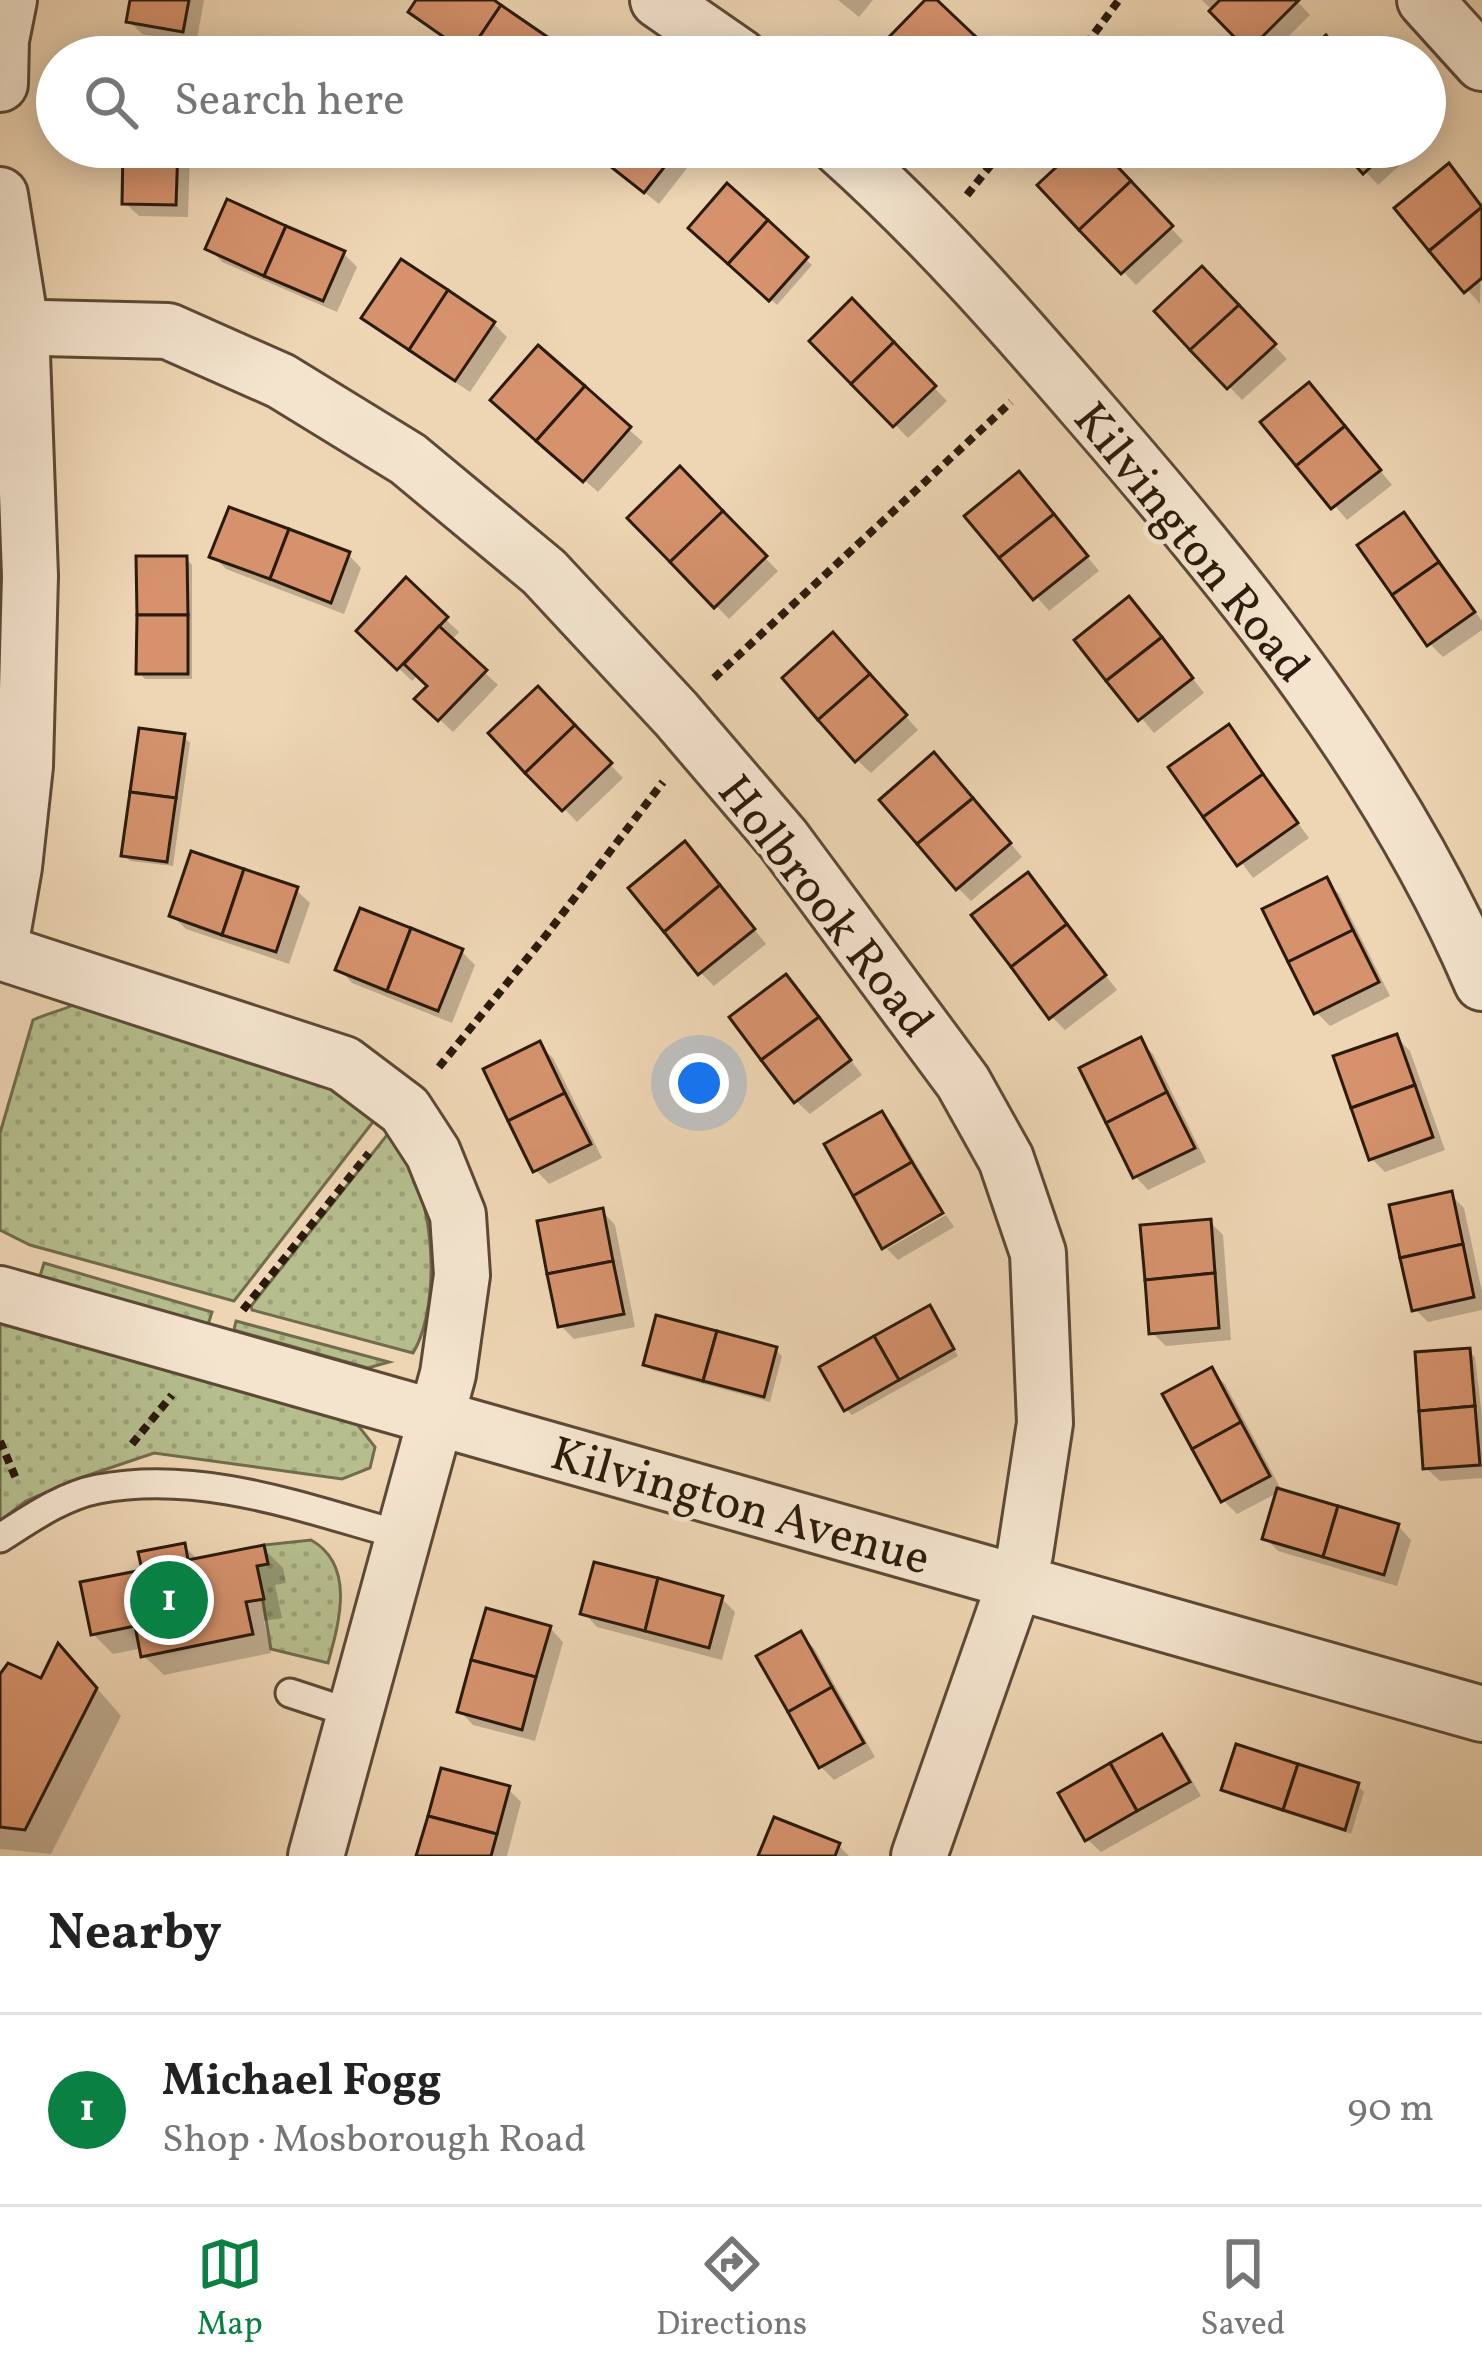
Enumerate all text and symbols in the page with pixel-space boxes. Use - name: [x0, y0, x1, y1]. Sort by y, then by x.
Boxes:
- search box: [36, 36, 1446, 168]
- icon: search: [78, 69, 144, 135]
- text: Search here: [174, 71, 405, 134]
- street label: Kilvington Road: [1056, 390, 1323, 698]
- street label: Holbrook Road: [700, 762, 947, 1053]
- your location: [669, 1053, 729, 1113]
- street label: Kilvington Avenue: [542, 1422, 937, 1594]
- pin: 1: [130, 1555, 208, 1645]
- text: Nearby: [48, 1899, 222, 1970]
- text: Michael Fogg: [162, 2051, 442, 2114]
- text: 1: [79, 2083, 95, 2137]
- text: 90 m: [1347, 2083, 1434, 2137]
- text: Shop · Mosborough Road: [162, 2114, 586, 2168]
- tab: Map: [197, 2231, 263, 2349]
- tab: Directions: [656, 2231, 807, 2349]
- tab: Saved: [1200, 2231, 1285, 2349]

